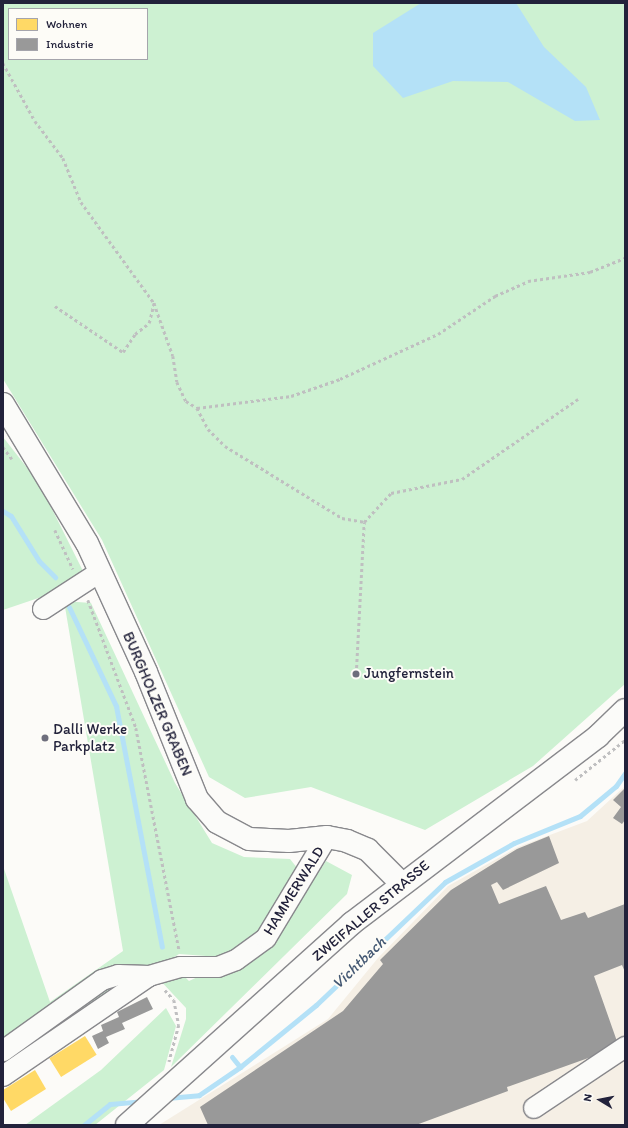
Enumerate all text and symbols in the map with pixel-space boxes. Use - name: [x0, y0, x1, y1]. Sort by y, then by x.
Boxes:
- legend: [8, 8, 148, 60]
- text: Wohnen: [46, 17, 87, 31]
- text: Industrie: [46, 37, 94, 51]
- street label: BURGHOLZER GRABEN: [118, 629, 196, 779]
- place label: Jungfernstein: [364, 665, 454, 683]
- marker: Jungfernstein: [351, 669, 361, 679]
- place label: Dalli Werke Parkplatz: [53, 720, 127, 755]
- marker: Dalli Werke Parkplatz: [40, 733, 50, 743]
- street label: HAMMERWALD: [260, 843, 328, 939]
- street label: ZWEIFALLER STRASSE: [309, 857, 433, 965]
- water label: Vichtbach: [328, 933, 390, 993]
- north arrow: [580, 1080, 620, 1120]
- text: N: [581, 1093, 595, 1103]

